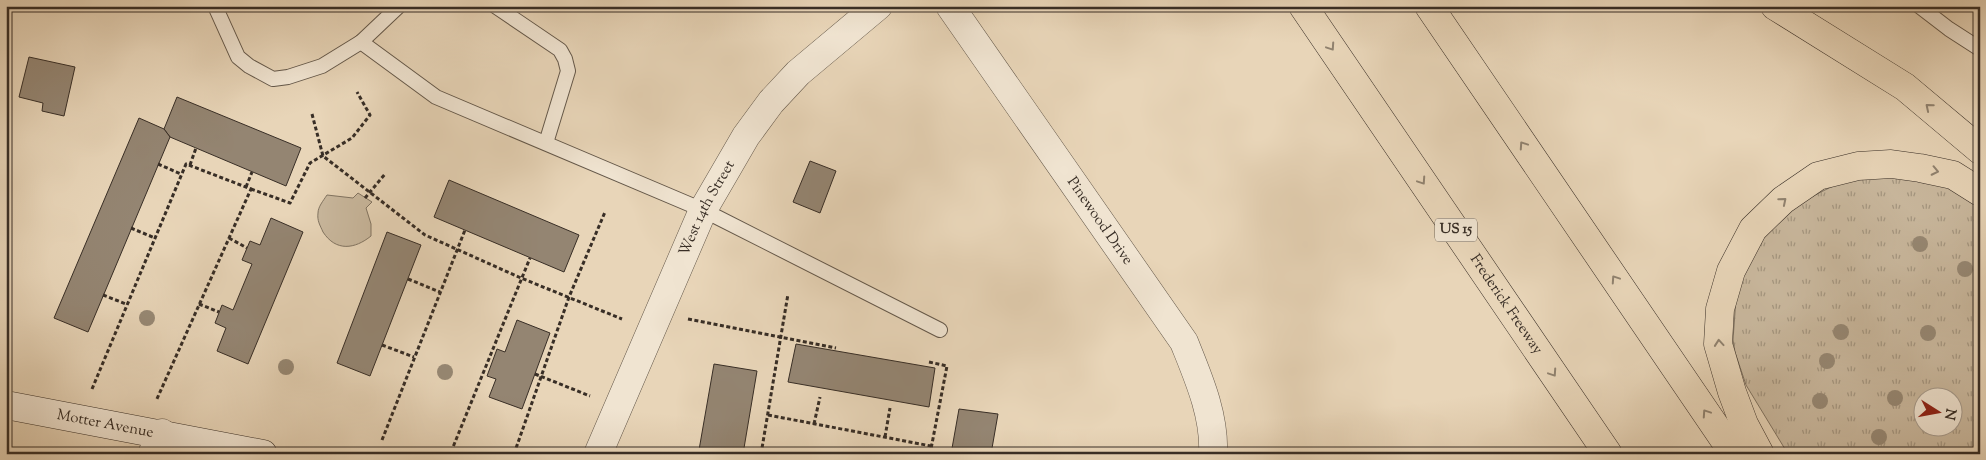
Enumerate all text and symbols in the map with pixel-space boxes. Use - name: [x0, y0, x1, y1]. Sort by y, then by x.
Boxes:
- one-way arrow: [1325, 41, 1334, 50]
- one-way arrow: [1926, 105, 1935, 113]
- one-way arrow: [1520, 141, 1530, 150]
- street label: West 14th Street: [674, 156, 740, 259]
- one-way arrow: [1931, 166, 1940, 176]
- street label: Pinewood Drive: [1062, 173, 1138, 269]
- one-way arrow: [1416, 175, 1425, 185]
- one-way arrow: [1777, 198, 1786, 206]
- road number: US 15: [1435, 218, 1477, 242]
- street label: Frederick Freeway: [1465, 250, 1548, 359]
- one-way arrow: [1612, 275, 1621, 285]
- one-way arrow: [1714, 339, 1725, 347]
- one-way arrow: [1547, 367, 1556, 377]
- north arrow: [1914, 388, 1964, 438]
- street label: Motter Avenue: [55, 404, 155, 443]
- text: N: [1938, 407, 1960, 421]
- one-way arrow: [1703, 410, 1712, 419]

